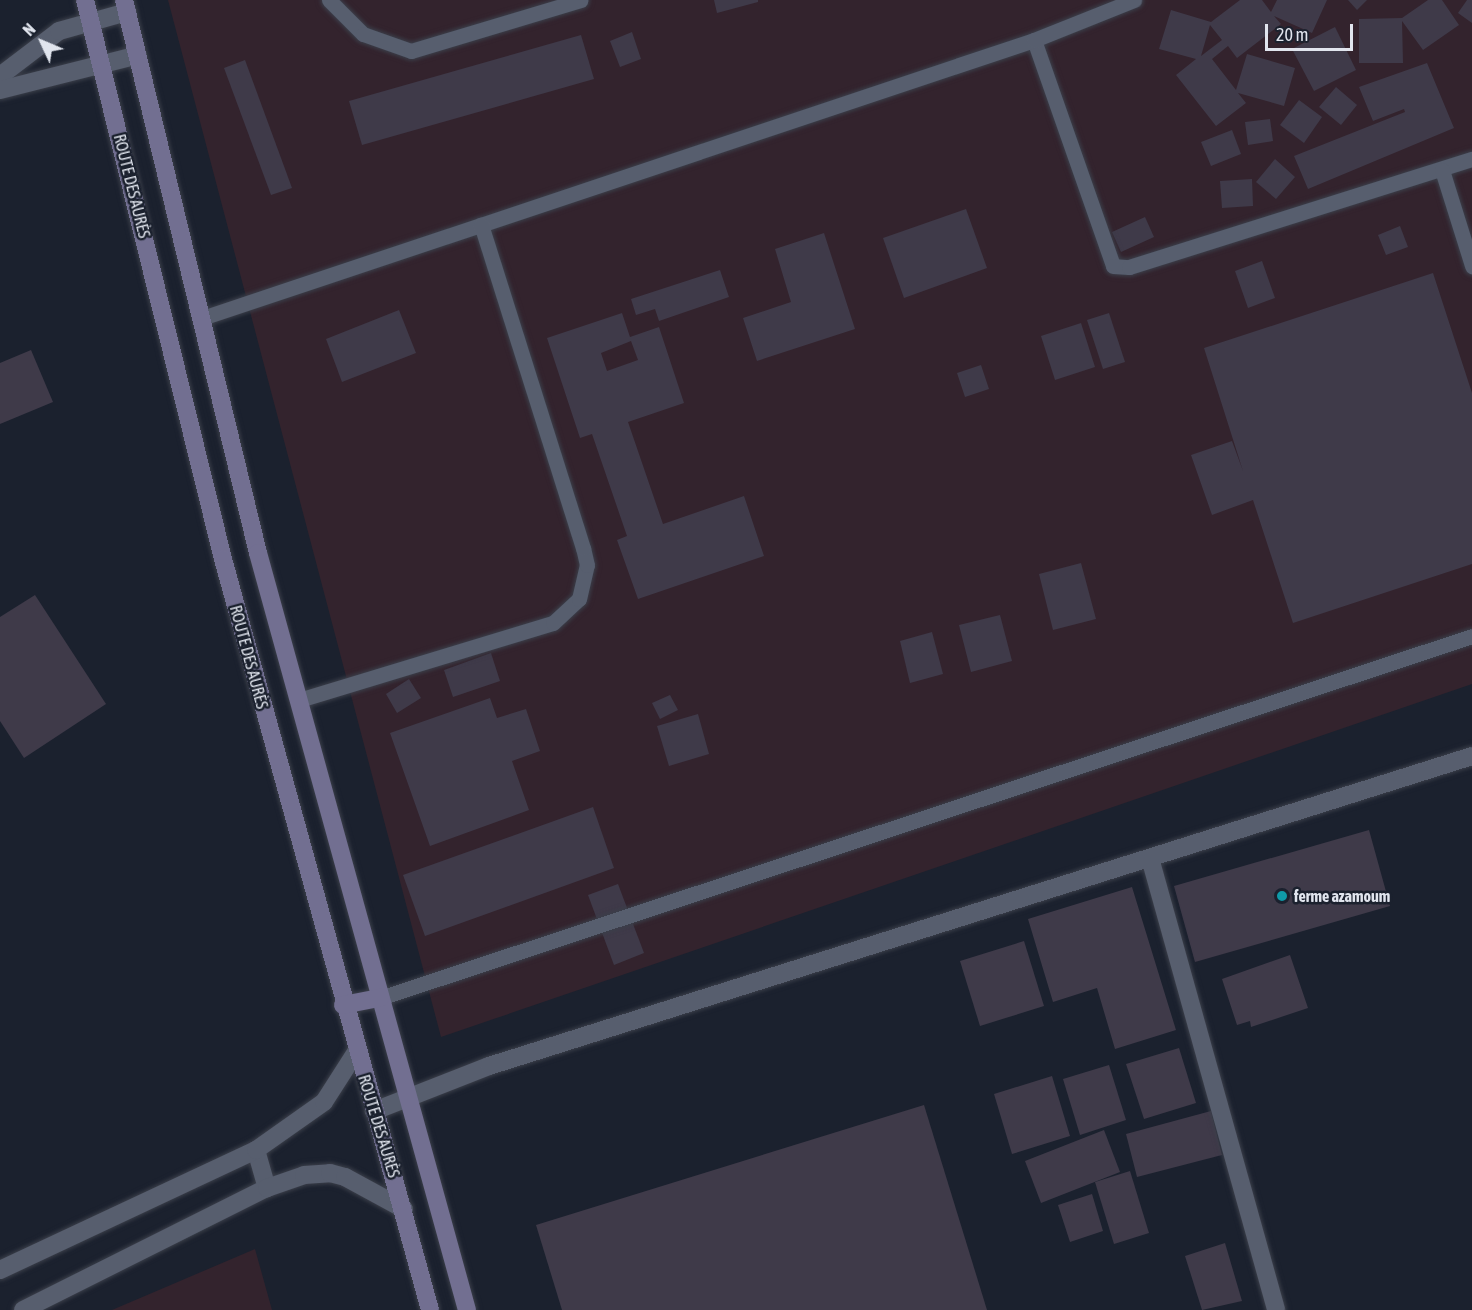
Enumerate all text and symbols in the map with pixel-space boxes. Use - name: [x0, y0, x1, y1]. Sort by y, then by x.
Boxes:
- north arrow: [12, 12, 72, 72]
- scale bar: [1268, 12, 1356, 50]
- text: N: [19, 20, 39, 39]
- text: 20 m: [1276, 24, 1308, 45]
- street label: ROUTE DES AURÈS: [110, 132, 154, 240]
- street label: ROUTE DES AURÈS: [226, 603, 272, 711]
- place label: ferme azamoum: [1294, 886, 1390, 906]
- marker: ferme azamoum: [1275, 889, 1289, 903]
- street label: ROUTE DES AURÈS: [354, 1072, 404, 1180]

